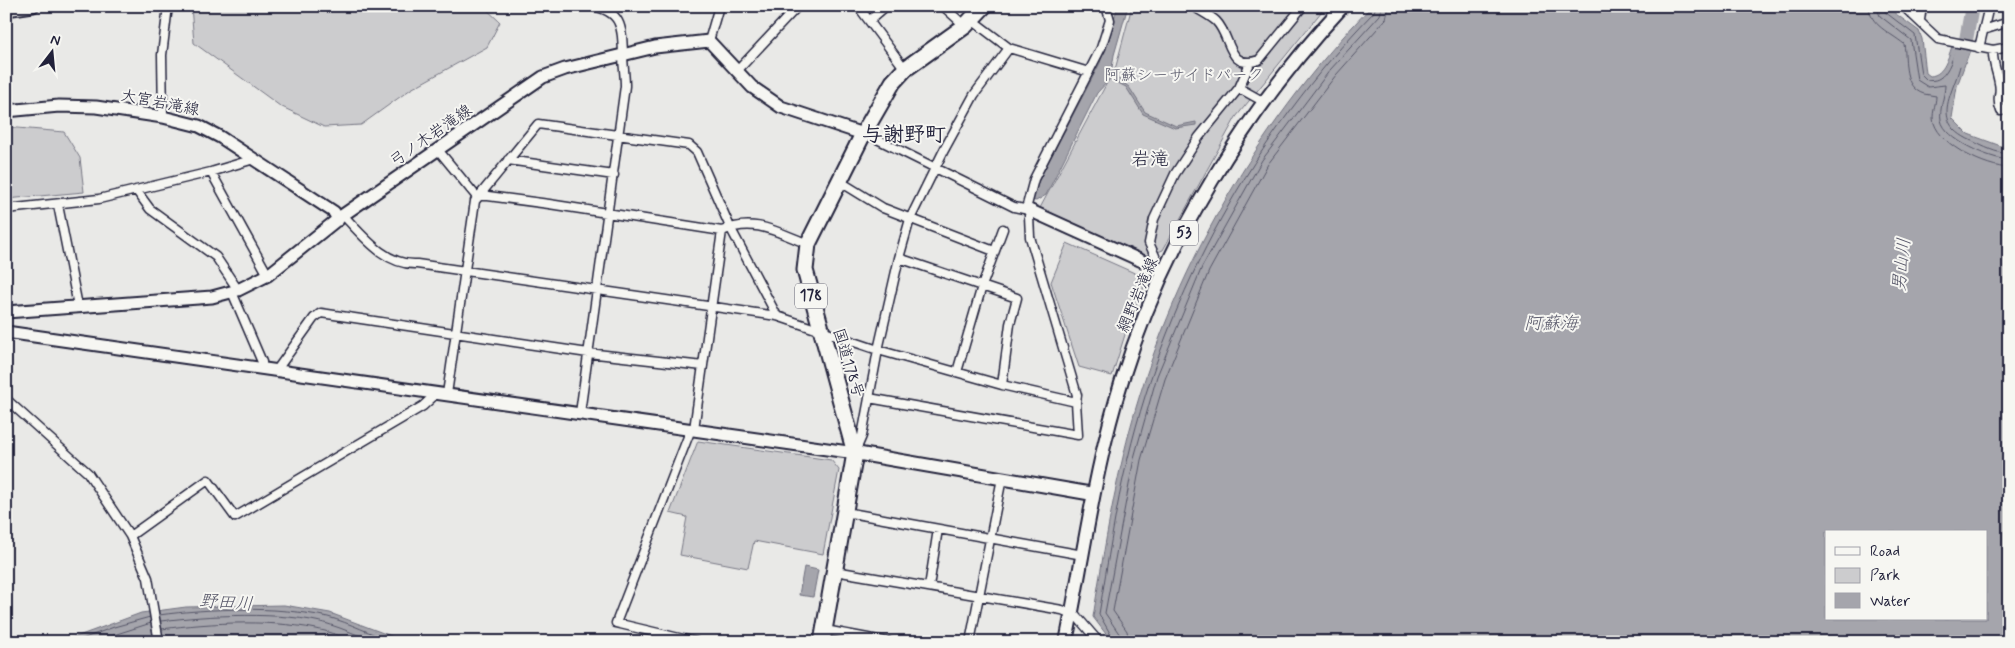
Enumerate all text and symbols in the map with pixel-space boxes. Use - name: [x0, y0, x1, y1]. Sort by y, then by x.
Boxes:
- north arrow: [28, 28, 78, 78]
- text: N: [48, 31, 62, 50]
- park label: 阿蘇シーサイドパーク: [1104, 65, 1264, 86]
- street label: 大宮岩滝線: [119, 85, 201, 121]
- street label: 弓ノ木岩滝線: [386, 100, 476, 172]
- district label: 与謝野町: [862, 121, 946, 149]
- district label: 岩滝: [1131, 147, 1169, 172]
- road number: 53: [1170, 220, 1198, 246]
- water label: 男山川: [1887, 237, 1917, 293]
- street label: 網野岩滝線: [1113, 254, 1163, 336]
- road number: 178: [795, 284, 827, 308]
- water label: 阿蘇海: [1524, 312, 1580, 336]
- street label: 国道178号: [827, 326, 869, 400]
- legend: [1825, 530, 1988, 620]
- text: Road: [1870, 542, 1900, 562]
- text: Park: [1870, 566, 1900, 586]
- water label: 野田川: [198, 589, 254, 617]
- text: Water: [1870, 592, 1910, 612]

